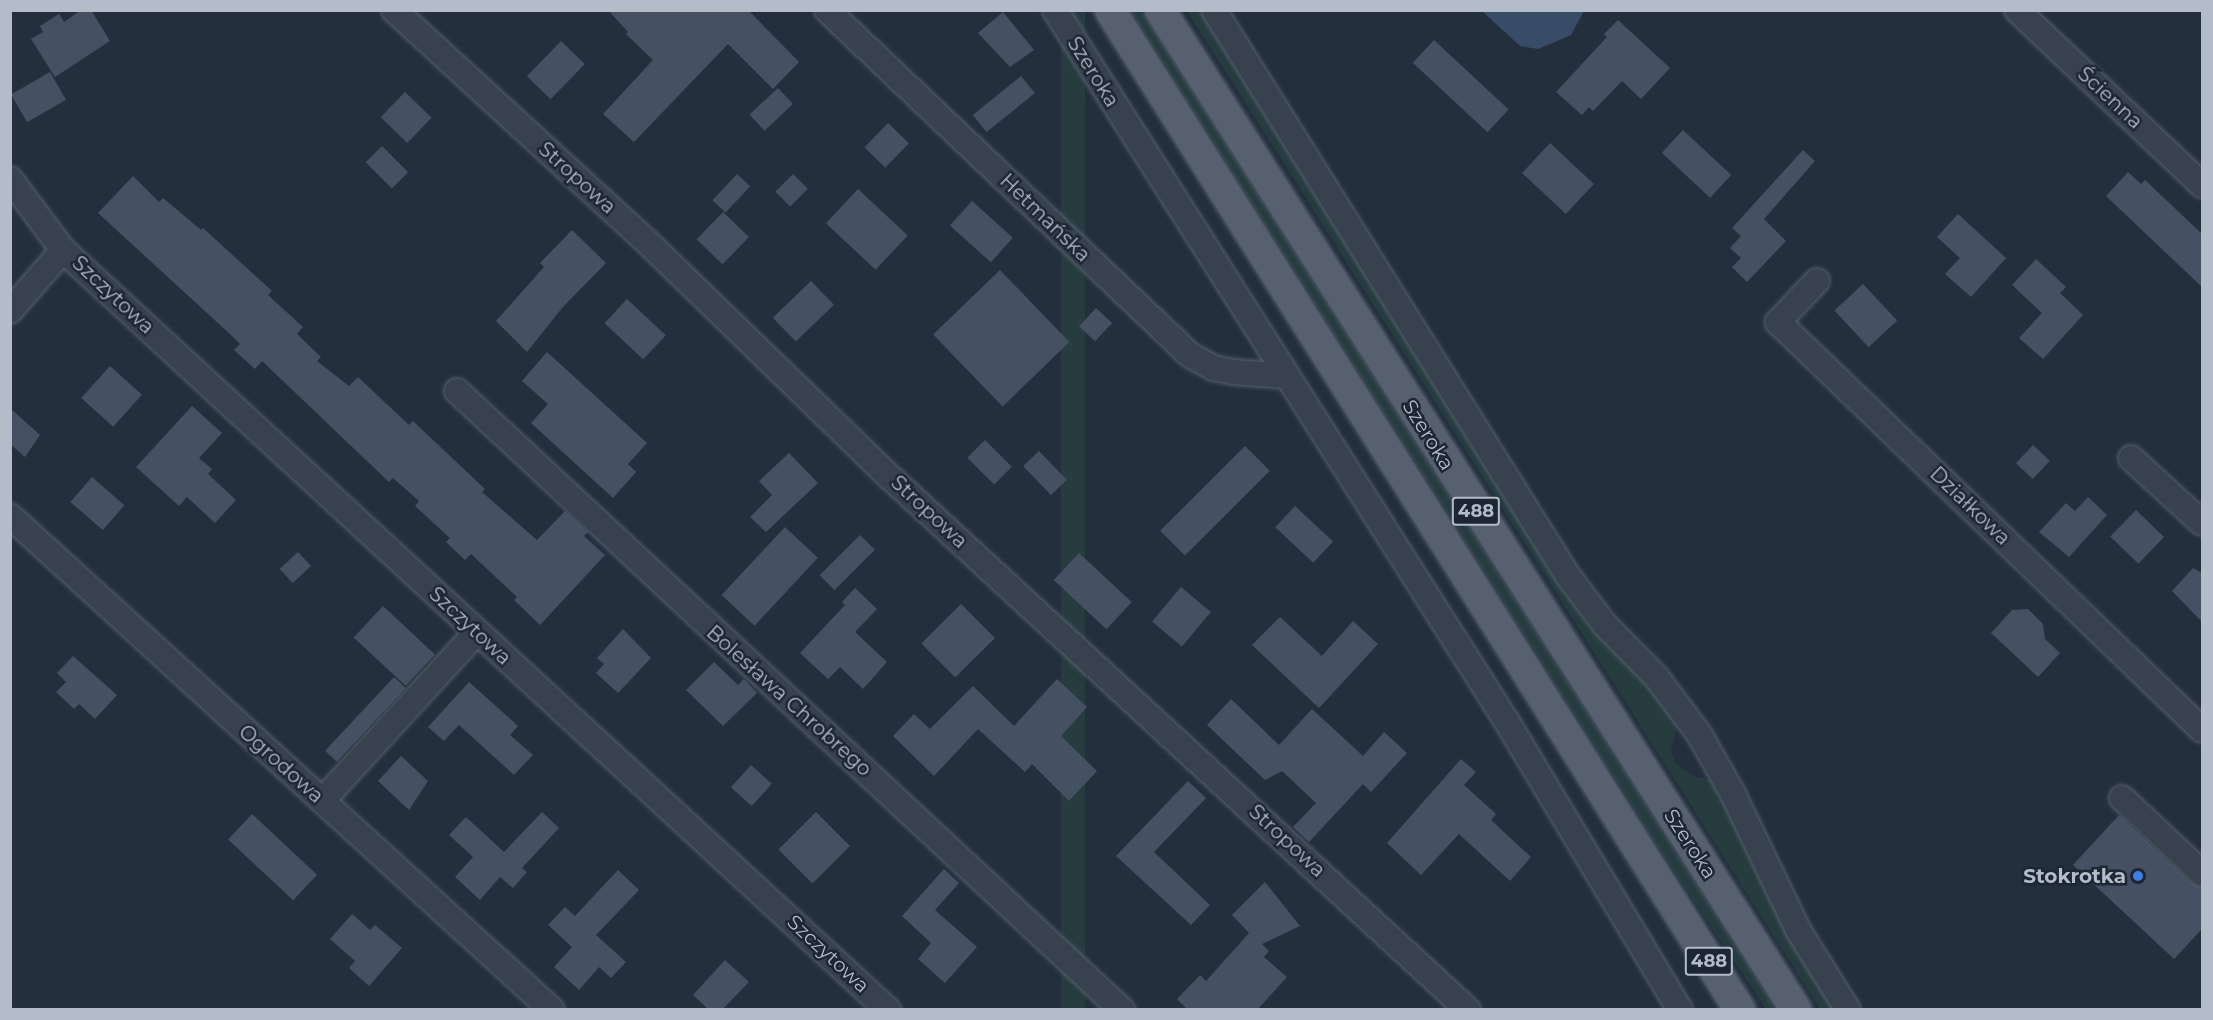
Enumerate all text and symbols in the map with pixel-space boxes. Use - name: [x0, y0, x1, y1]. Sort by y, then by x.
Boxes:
- street label: Szeroka: [1062, 32, 1124, 112]
- street label: Ścienna: [2073, 62, 2147, 134]
- street label: Stropowa: [533, 137, 621, 219]
- street label: Hetmańska: [995, 169, 1095, 267]
- street label: Szczytowa: [67, 251, 159, 339]
- street label: Szeroka: [1397, 395, 1459, 475]
- street label: Działkowa: [1925, 462, 2015, 550]
- street label: Stropowa: [886, 471, 972, 553]
- road number: 488: [1450, 496, 1502, 526]
- street label: Szczytowa: [424, 582, 516, 670]
- street label: Bolesława Chrobrego: [701, 621, 877, 781]
- street label: Ogrodowa: [234, 720, 328, 808]
- street label: Stropowa: [1244, 800, 1330, 882]
- street label: Szeroka: [1659, 805, 1721, 883]
- place label: Stokrotka: [2023, 864, 2126, 888]
- marker: Stokrotka: [2131, 869, 2145, 883]
- street label: Szczytowa: [782, 910, 874, 998]
- road number: 488: [1684, 946, 1734, 976]

